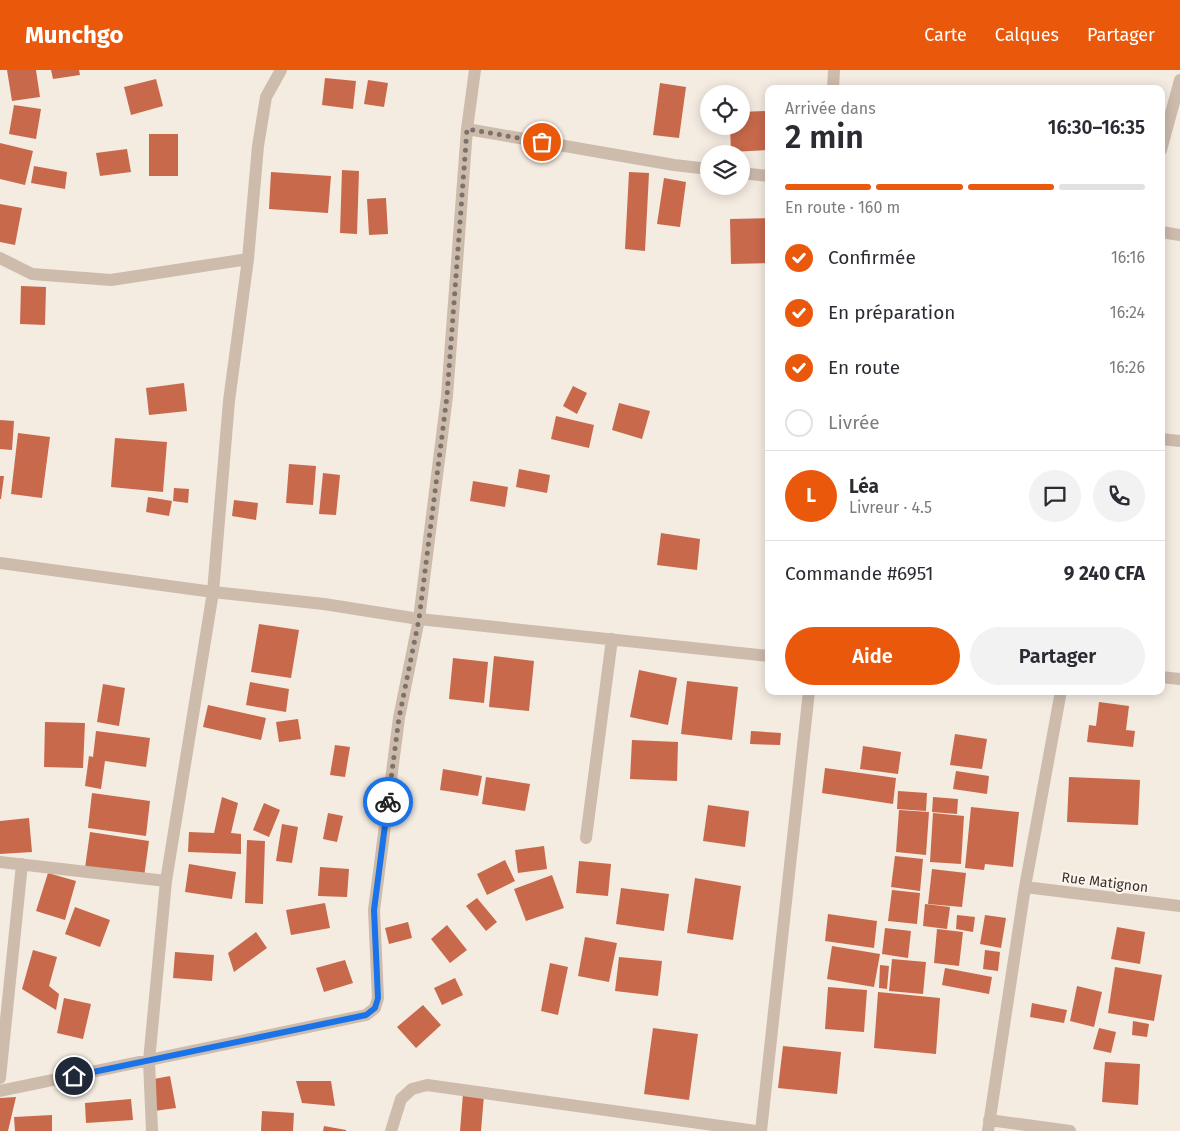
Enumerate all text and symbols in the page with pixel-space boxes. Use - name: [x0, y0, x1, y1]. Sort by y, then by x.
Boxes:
- text: Munchgo: [25, 21, 124, 49]
- text: Carte: [924, 24, 967, 46]
- text: Calques: [995, 24, 1059, 46]
- text: Partager: [1087, 24, 1155, 46]
- map controls: [700, 85, 750, 195]
- button: locate: [700, 85, 750, 135]
- text: Arrivée dans: [785, 99, 876, 118]
- text: 16:30–16:35: [1048, 116, 1145, 139]
- text: 2 min: [785, 118, 864, 156]
- pin: [521, 121, 563, 163]
- icon: bag: [528, 128, 556, 156]
- button: layers: [700, 145, 750, 195]
- text: En route · 160 m: [785, 198, 900, 217]
- icon: check: [785, 244, 813, 272]
- text: Confirmée: [828, 246, 916, 269]
- text: 16:16: [1111, 248, 1145, 267]
- icon: check: [785, 299, 813, 327]
- text: En préparation: [828, 301, 955, 324]
- text: 16:24: [1110, 303, 1145, 322]
- icon: check: [785, 354, 813, 382]
- text: En route: [828, 356, 900, 379]
- text: 16:26: [1109, 358, 1145, 377]
- text: Livrée: [828, 411, 880, 434]
- button: chat: [1029, 470, 1081, 522]
- button: phone: [1093, 470, 1145, 522]
- text: Léa: [849, 475, 879, 498]
- text: L: [806, 484, 816, 507]
- text: Livreur · 4.5: [849, 498, 932, 517]
- text: Commande #6951: [785, 562, 934, 585]
- text: 9 240 CFA: [1064, 562, 1145, 585]
- button: Aide: [785, 627, 960, 685]
- button: Partager: [970, 627, 1145, 685]
- courier: [363, 777, 413, 827]
- icon: bike: [374, 788, 402, 816]
- street label: Rue Matignon: [1061, 869, 1149, 896]
- pin: [53, 1055, 95, 1097]
- icon: home: [60, 1062, 88, 1090]

